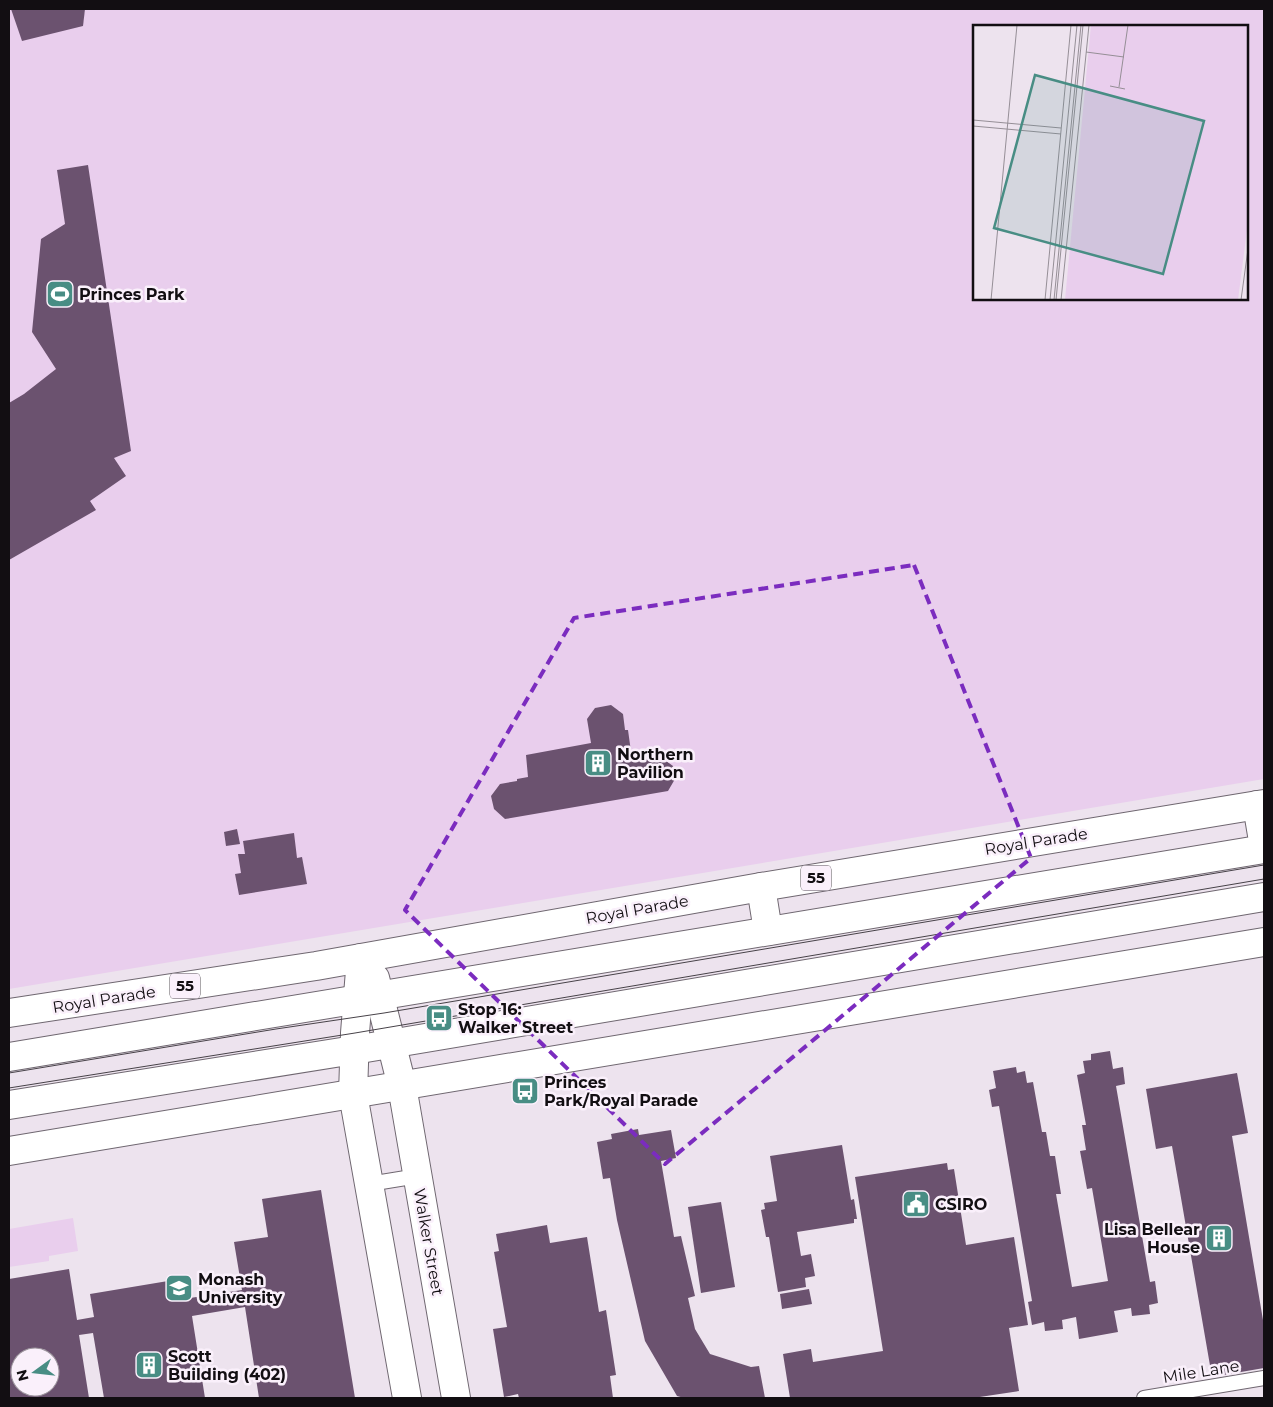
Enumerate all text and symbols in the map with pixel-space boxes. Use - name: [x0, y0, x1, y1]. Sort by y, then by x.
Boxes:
- inset map: [973, 25, 1248, 300]
- sports icon: Princes Park: [45, 279, 75, 309]
- place label: Princes Park: [79, 285, 185, 304]
- place label: Northern Pavilion: [617, 745, 694, 782]
- building icon: Northern Pavilion: [583, 748, 613, 778]
- street label: Royal Parade: [983, 824, 1089, 859]
- road number: 55: [801, 866, 831, 890]
- street label: Royal Parade: [584, 891, 690, 928]
- road number: 55: [170, 974, 200, 998]
- street label: Royal Parade: [51, 982, 157, 1017]
- place label: Stop 16: Walker Street: [458, 1000, 573, 1037]
- bus stop icon: Stop 16: Walker Street: [424, 1003, 454, 1033]
- place label: Princes Park/Royal Parade: [544, 1073, 698, 1110]
- bus stop icon: Princes Park/Royal Parade: [510, 1076, 540, 1106]
- street label: Walker Street: [410, 1187, 447, 1298]
- public building icon: CSIRO: [901, 1189, 931, 1219]
- place label: CSIRO: [935, 1195, 987, 1214]
- place label: Lisa Bellear House: [1104, 1220, 1200, 1257]
- building icon: Lisa Bellear House: [1204, 1223, 1234, 1253]
- place label: Monash University: [198, 1270, 283, 1307]
- school or university icon: Monash University: [164, 1273, 194, 1303]
- north arrow: [10, 1347, 60, 1397]
- place label: Scott Building (402): [168, 1347, 286, 1384]
- building icon: Scott Building (402): [134, 1350, 164, 1380]
- street label: Mile Lane: [1162, 1356, 1241, 1387]
- text: N: [12, 1368, 33, 1383]

